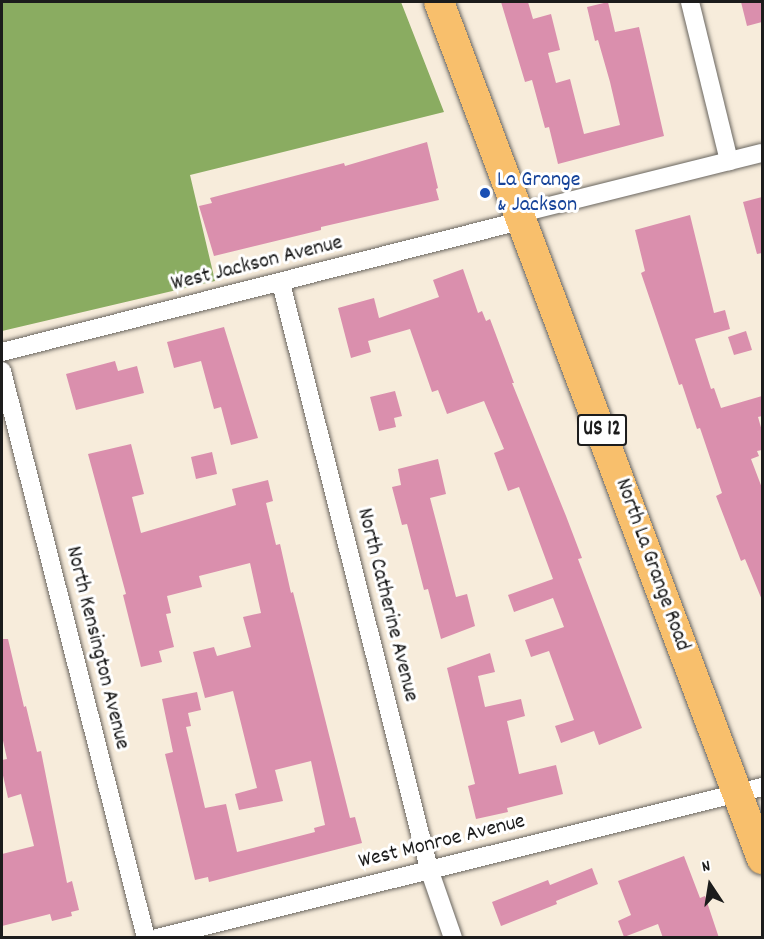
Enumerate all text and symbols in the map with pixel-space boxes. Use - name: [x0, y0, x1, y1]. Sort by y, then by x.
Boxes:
- place label: La Grange & Jackson: [497, 167, 580, 218]
- marker: La Grange & Jackson: [478, 186, 492, 200]
- street label: West Jackson Avenue: [169, 230, 345, 298]
- road number: US 12: [576, 412, 628, 448]
- street label: North La Grange Road: [609, 475, 695, 655]
- street label: North Catherine Avenue: [350, 506, 424, 704]
- street label: North Kensington Avenue: [59, 544, 135, 752]
- street label: West Monroe Avenue: [356, 809, 528, 875]
- north arrow: [680, 855, 740, 915]
- text: N: [700, 855, 712, 879]

